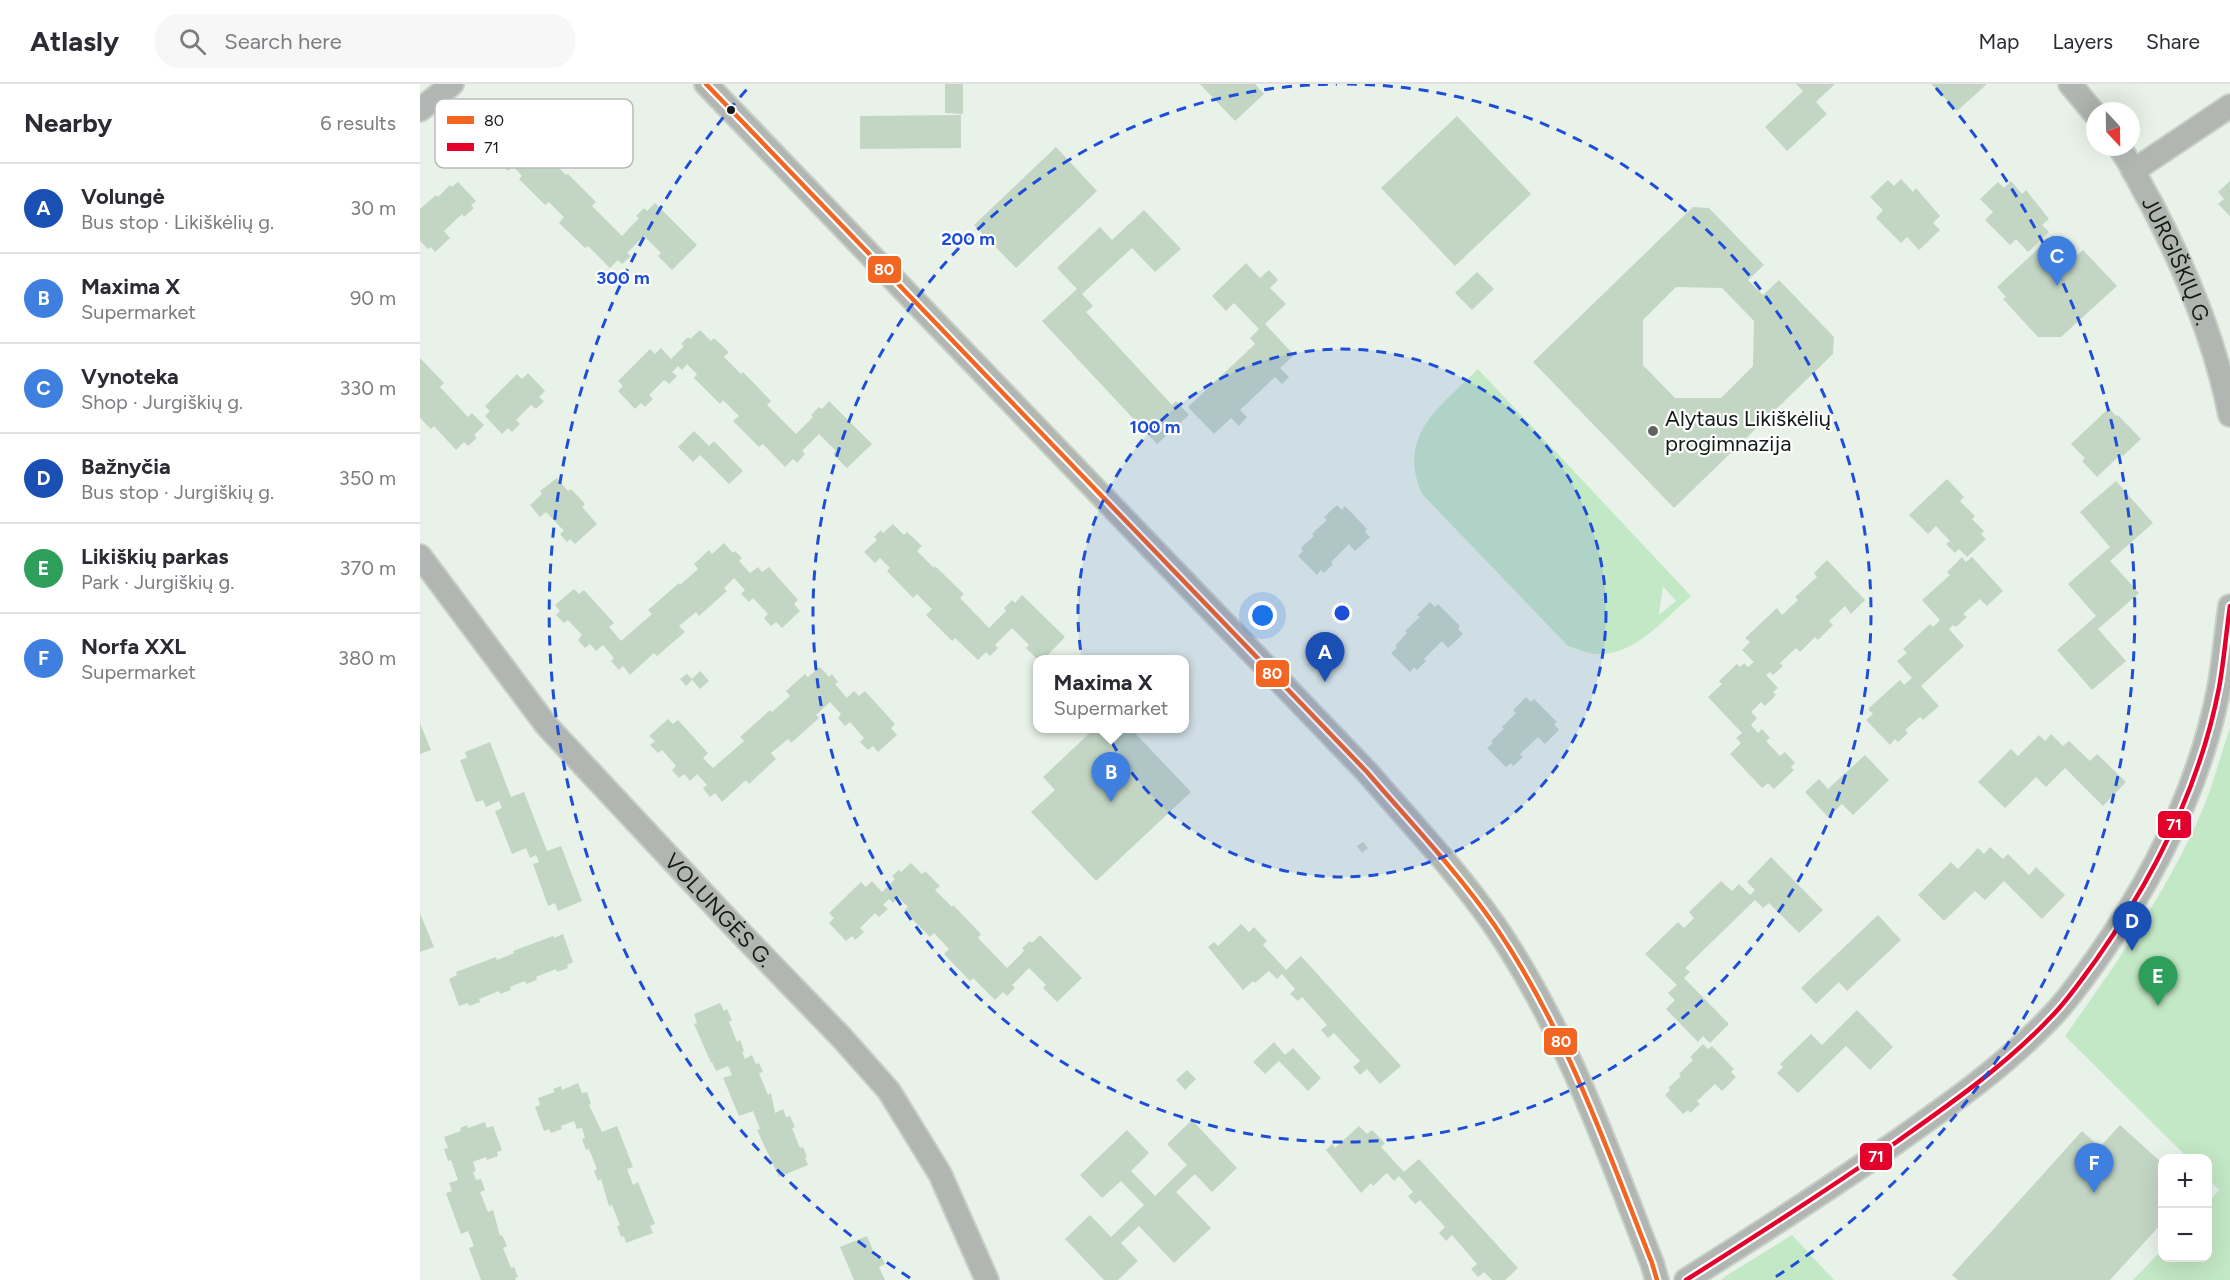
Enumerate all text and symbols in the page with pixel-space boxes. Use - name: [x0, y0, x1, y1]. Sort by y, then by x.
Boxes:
- search box: [155, 14, 575, 68]
- text: Atlasly: [30, 24, 119, 58]
- icon: search: [176, 25, 209, 58]
- text: Search here: [224, 28, 342, 55]
- text: Map: [1979, 29, 2019, 54]
- text: Layers: [2052, 29, 2113, 54]
- text: Share: [2146, 29, 2200, 54]
- legend: [435, 99, 633, 168]
- north arrow: [2086, 102, 2140, 156]
- unlabelled marker: [725, 104, 737, 116]
- text: Nearby: [24, 107, 112, 139]
- text: 6 results: [320, 111, 396, 135]
- text: 80: [484, 111, 504, 130]
- text: 71: [484, 138, 499, 157]
- text: Volungė: [81, 183, 165, 210]
- street label: JURGIŠKIŲ G.: [2136, 192, 2217, 329]
- text: A: [36, 196, 51, 220]
- text: 30 m: [350, 196, 396, 220]
- text: Bus stop · Likiškėlių g.: [81, 210, 274, 234]
- text: 200 m: [941, 228, 995, 250]
- pin: C: [2038, 236, 2076, 286]
- line badge: 80: [867, 255, 902, 284]
- text: 80: [874, 260, 894, 279]
- text: 300 m: [596, 267, 650, 289]
- text: Maxima X: [81, 273, 180, 300]
- text: B: [37, 286, 50, 310]
- text: 90 m: [350, 286, 396, 310]
- text: Supermarket: [81, 300, 196, 324]
- text: Vynoteka: [81, 363, 179, 390]
- text: C: [36, 376, 51, 400]
- text: 330 m: [339, 376, 396, 400]
- text: Shop · Jurgiškių g.: [81, 390, 243, 414]
- place label: Alytaus Likiškėlių progimnazija: [1665, 405, 1831, 457]
- text: 100 m: [1130, 416, 1180, 438]
- marker: Alytaus Likiškėlių progimnazija: [1646, 424, 1660, 438]
- text: Bažnyčia: [81, 453, 171, 480]
- text: D: [37, 466, 51, 490]
- text: 350 m: [339, 466, 396, 490]
- text: Bus stop · Jurgiškių g.: [81, 480, 274, 504]
- text: Likiškių parkas: [81, 543, 229, 570]
- text: E: [38, 556, 49, 580]
- text: 370 m: [340, 556, 396, 580]
- text: Park · Jurgiškių g.: [81, 570, 234, 594]
- your location: [1248, 601, 1277, 630]
- centre of rings: [1332, 603, 1352, 623]
- pin: A: [1306, 632, 1344, 682]
- text: Norfa XXL: [81, 633, 186, 660]
- text: F: [38, 646, 49, 670]
- text: 380 m: [338, 646, 396, 670]
- popup: [1033, 655, 1189, 733]
- line badge: 80: [1255, 659, 1290, 688]
- text: Supermarket: [81, 660, 196, 684]
- text: 80: [1262, 664, 1282, 683]
- text: Maxima X: [1054, 669, 1153, 696]
- text: Supermarket: [1054, 696, 1168, 720]
- pin: B: [1092, 752, 1130, 802]
- line badge: 71: [2157, 810, 2192, 839]
- text: 71: [2166, 815, 2182, 834]
- street label: VOLUNGĖS G.: [659, 847, 779, 972]
- pin: D: [2112, 902, 2152, 951]
- pin: E: [2138, 956, 2178, 1006]
- line badge: 80: [1543, 1027, 1578, 1056]
- text: 80: [1551, 1032, 1571, 1051]
- line badge: 71: [1859, 1142, 1893, 1171]
- pin: F: [2074, 1144, 2114, 1193]
- text: 71: [1868, 1147, 1884, 1166]
- map controls: [2158, 1154, 2212, 1262]
- button: +: [2158, 1154, 2212, 1208]
- button: −: [2158, 1208, 2212, 1262]

